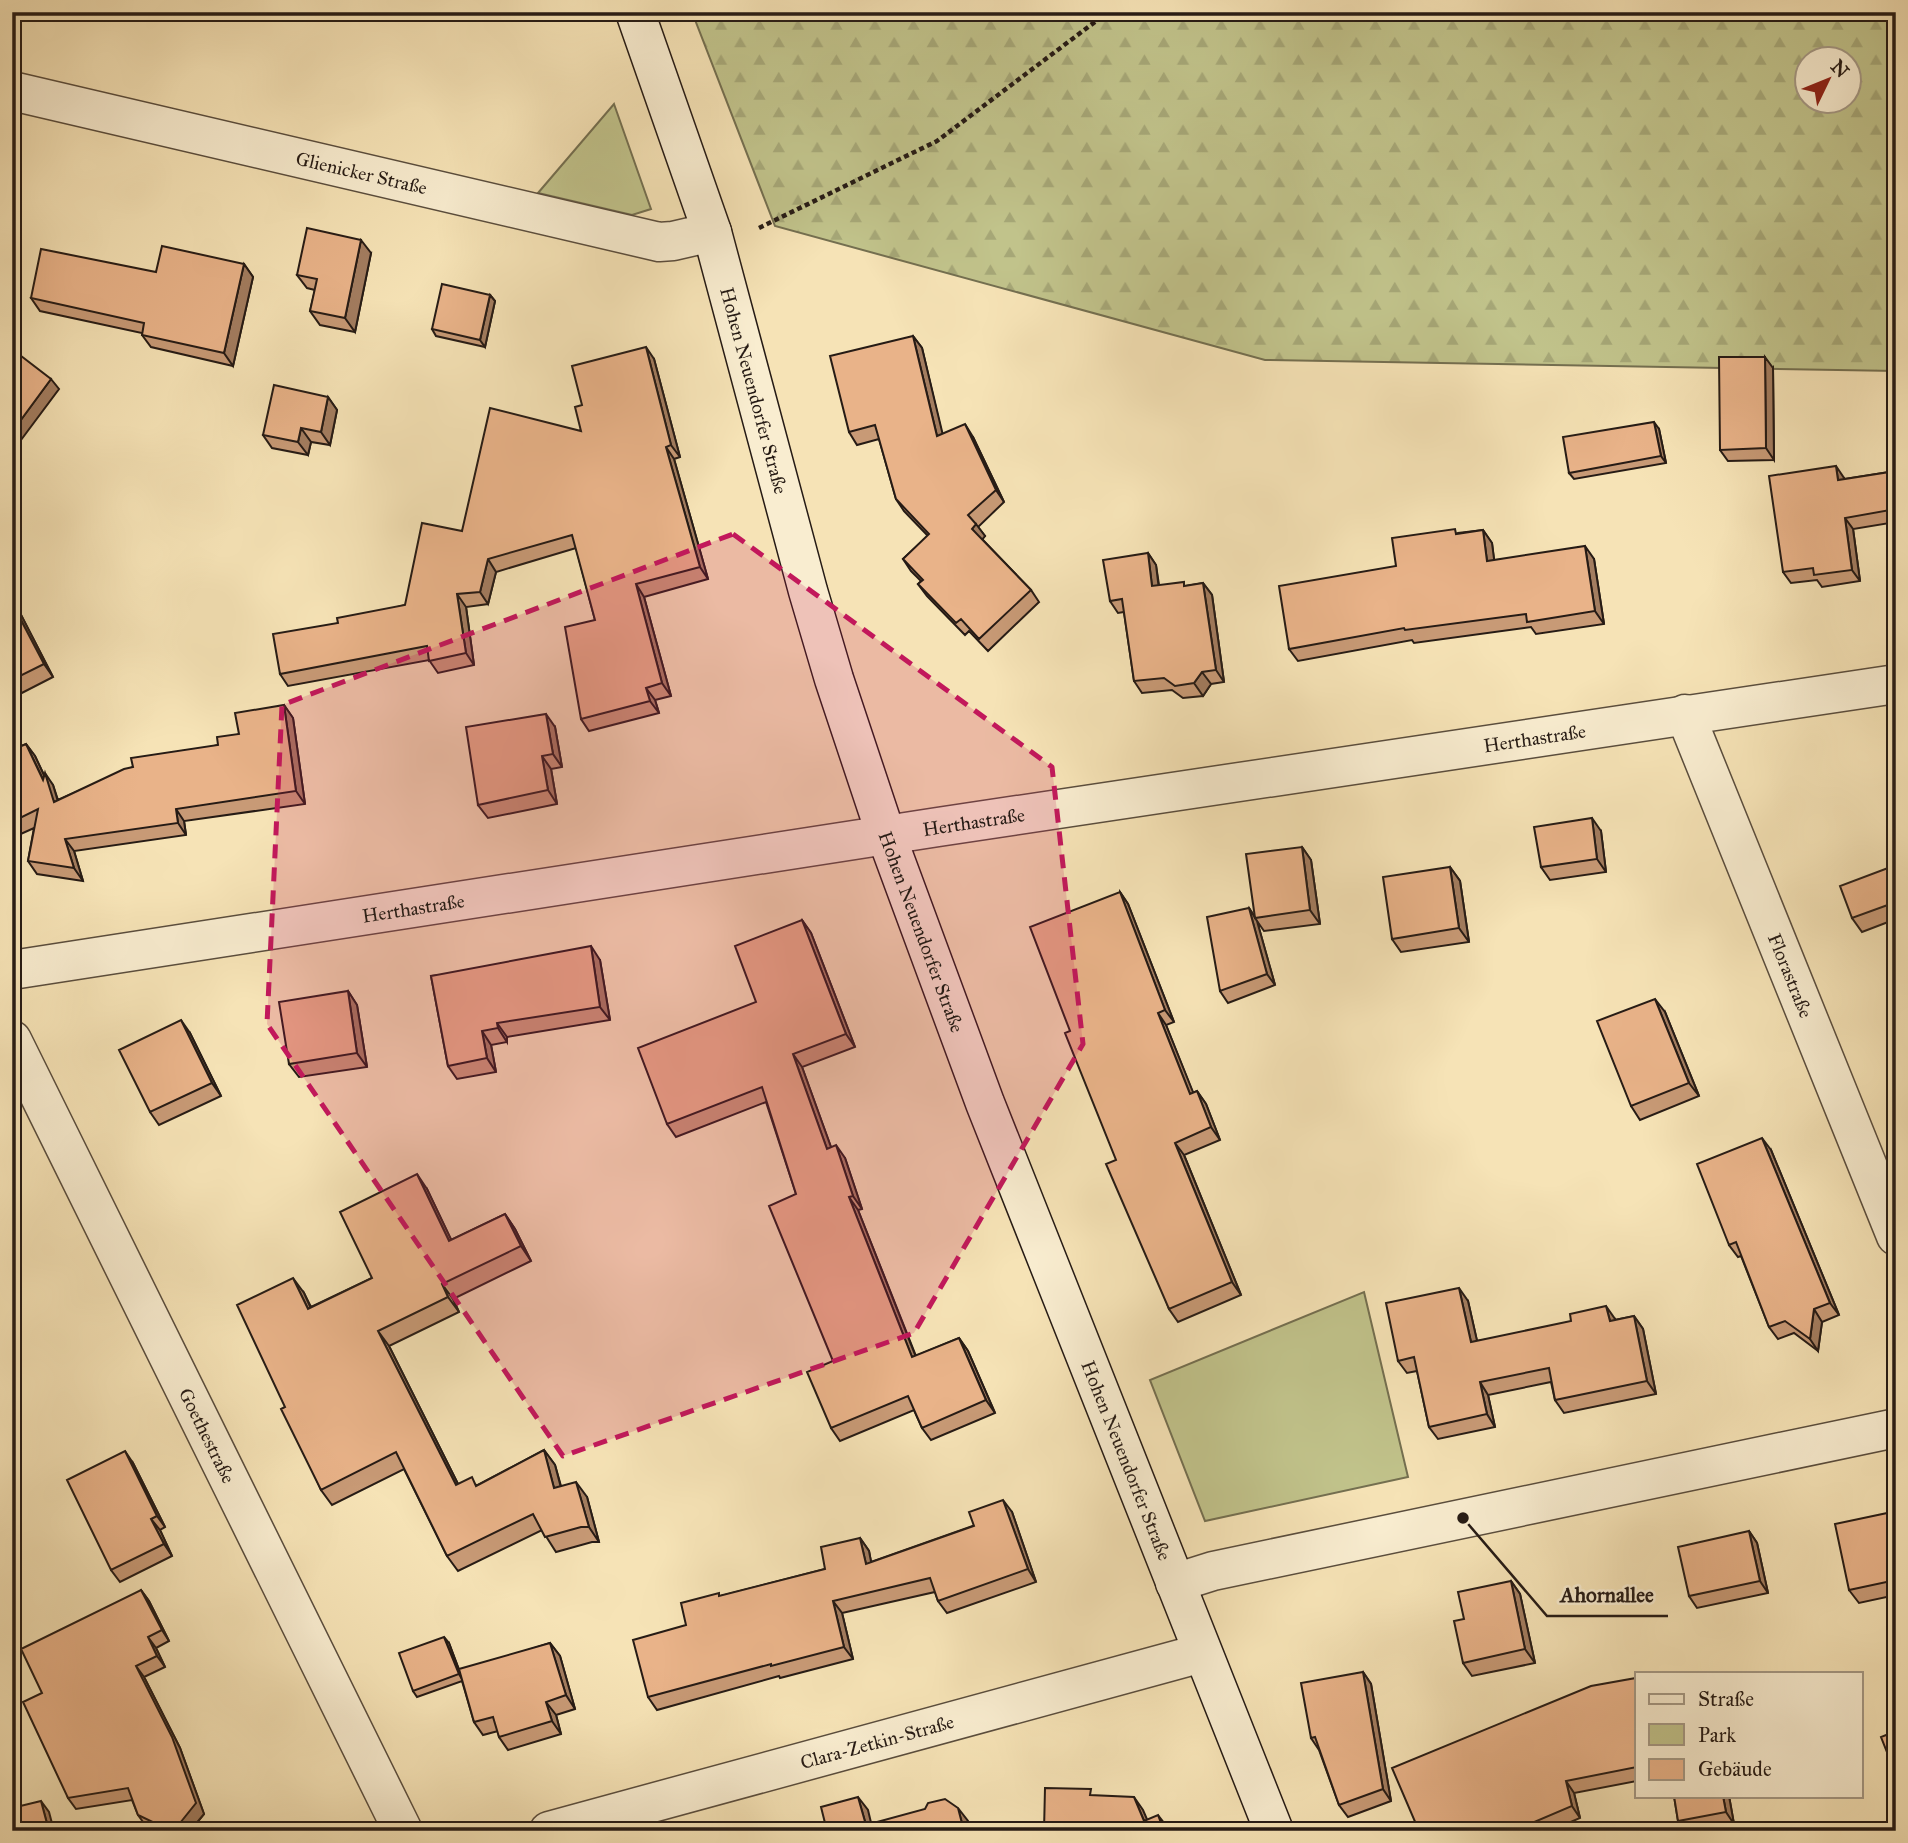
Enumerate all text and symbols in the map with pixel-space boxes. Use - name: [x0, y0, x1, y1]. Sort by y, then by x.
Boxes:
- north arrow: [1792, 46, 1862, 116]
- text: N: [1826, 55, 1854, 82]
- street label: Glienicker Straße: [294, 147, 429, 200]
- street label: Hohen Neuendorfer Straße: [715, 285, 793, 496]
- street label: Herthastraße: [1482, 719, 1587, 757]
- street label: Herthastraße: [921, 803, 1027, 841]
- street label: Hohen Neuendorfer Straße: [874, 828, 969, 1036]
- street label: Herthastraße: [361, 889, 466, 928]
- street label: Florastraße: [1763, 930, 1818, 1021]
- street label: Hohen Neuendorfer Straße: [1076, 1357, 1176, 1564]
- street label: Goethestraße: [174, 1384, 240, 1487]
- callout: Ahornallee: [1547, 1574, 1668, 1616]
- text: Ahornallee: [1558, 1582, 1654, 1608]
- legend: [1635, 1672, 1862, 1798]
- text: Straße: [1698, 1686, 1754, 1712]
- street label: Clara-Zetkin-Straße: [798, 1710, 957, 1774]
- text: Park: [1698, 1722, 1736, 1748]
- text: Gebäude: [1698, 1756, 1772, 1782]

